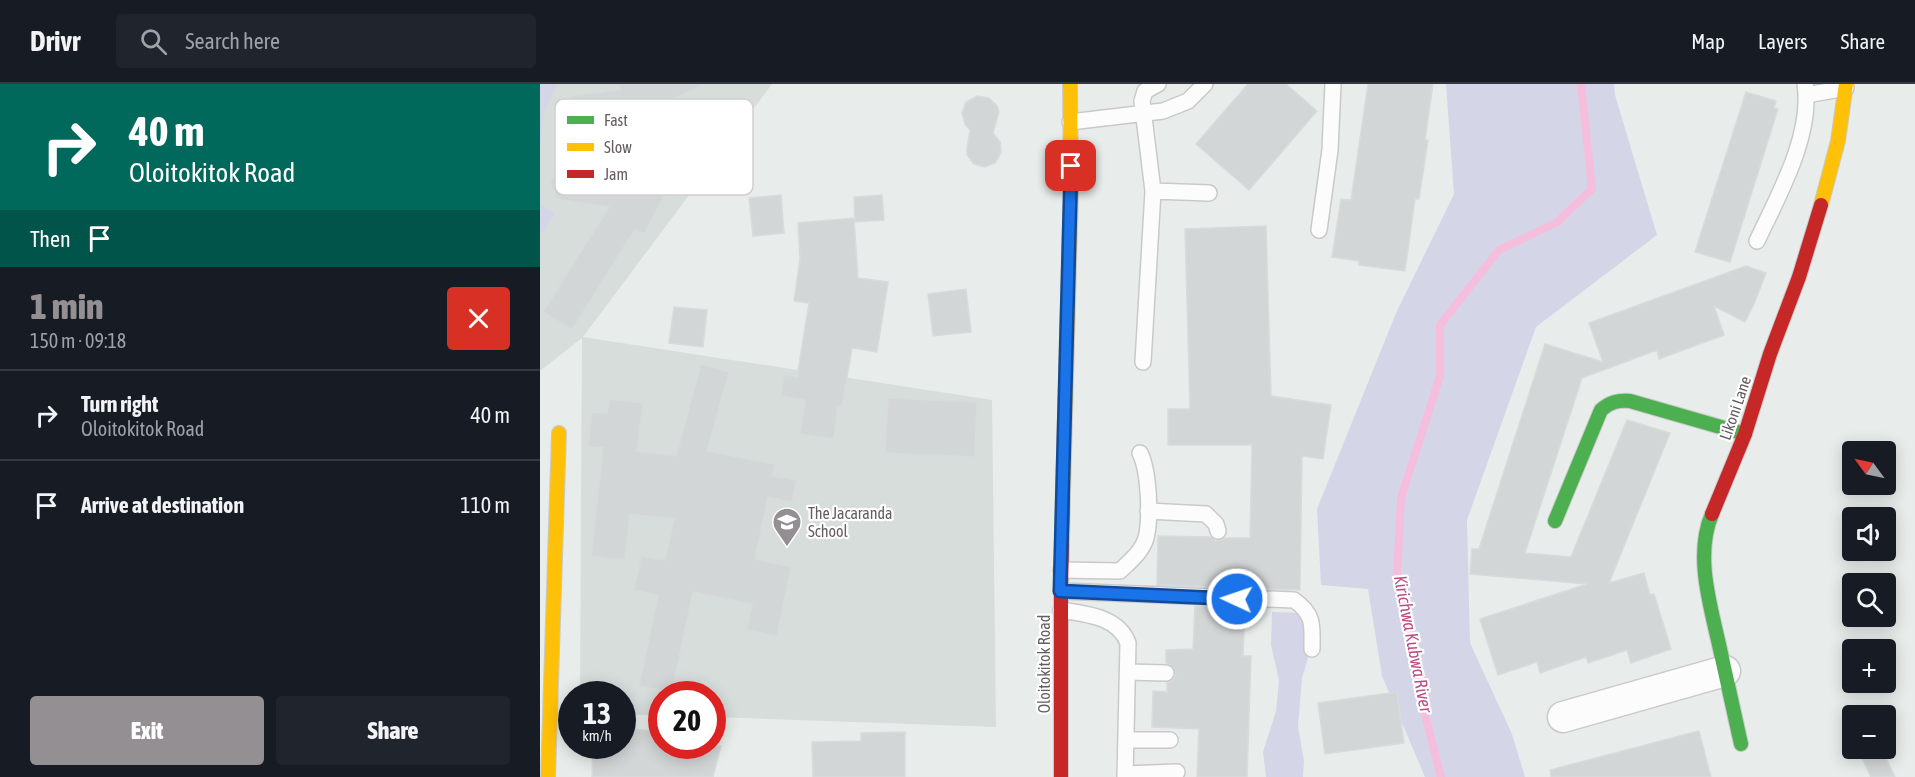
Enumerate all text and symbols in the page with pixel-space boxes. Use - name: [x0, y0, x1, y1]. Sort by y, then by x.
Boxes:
- search box: [116, 14, 536, 68]
- text: Drivr: [30, 25, 80, 57]
- icon: search: [137, 25, 170, 58]
- text: Search here: [185, 28, 280, 54]
- text: Map: [1691, 29, 1725, 53]
- text: Layers: [1758, 29, 1808, 53]
- text: Share: [1841, 29, 1885, 53]
- legend: [555, 99, 753, 195]
- text: 40 m: [129, 107, 204, 155]
- icon: right: [30, 108, 108, 186]
- text: Fast: [604, 111, 628, 129]
- text: Slow: [604, 138, 632, 156]
- pin: [1045, 140, 1096, 191]
- icon: arrive: [1054, 149, 1087, 182]
- text: Oloitokitok Road: [129, 157, 295, 188]
- text: Jam: [604, 165, 628, 183]
- icon: arrive: [83, 222, 116, 255]
- text: Then: [30, 226, 71, 252]
- text: 1 min: [30, 285, 104, 327]
- button: close: [447, 287, 510, 350]
- text: 150 m · 09:18: [30, 329, 126, 352]
- street label: Likoni Lane: [1716, 374, 1754, 442]
- text: Turn right: [81, 391, 158, 417]
- icon: right: [30, 399, 63, 432]
- text: 40 m: [470, 402, 510, 428]
- text: Oloitokitok Road: [81, 417, 204, 440]
- north arrow: [1842, 441, 1896, 495]
- map controls: [1842, 441, 1896, 759]
- icon: arrive: [30, 489, 63, 522]
- text: Arrive at destination: [81, 492, 244, 518]
- text: 110 m: [460, 492, 510, 518]
- place label: The Jacaranda School: [808, 504, 892, 540]
- school or university icon: The Jacaranda School: [771, 506, 803, 548]
- button: sound: [1842, 507, 1896, 561]
- position arrow: [1205, 567, 1269, 631]
- water label: Kirichwa Kubwa River: [1390, 573, 1437, 715]
- button: search: [1842, 573, 1896, 627]
- street label: Oloitokitok Road: [1035, 615, 1053, 713]
- button: +: [1842, 639, 1896, 693]
- speed limit sign: 20: [648, 681, 726, 759]
- button: Exit: [30, 696, 264, 765]
- button: Share: [276, 696, 510, 765]
- text: 13: [583, 696, 611, 730]
- button: −: [1842, 705, 1896, 759]
- text: km/h: [582, 727, 612, 744]

